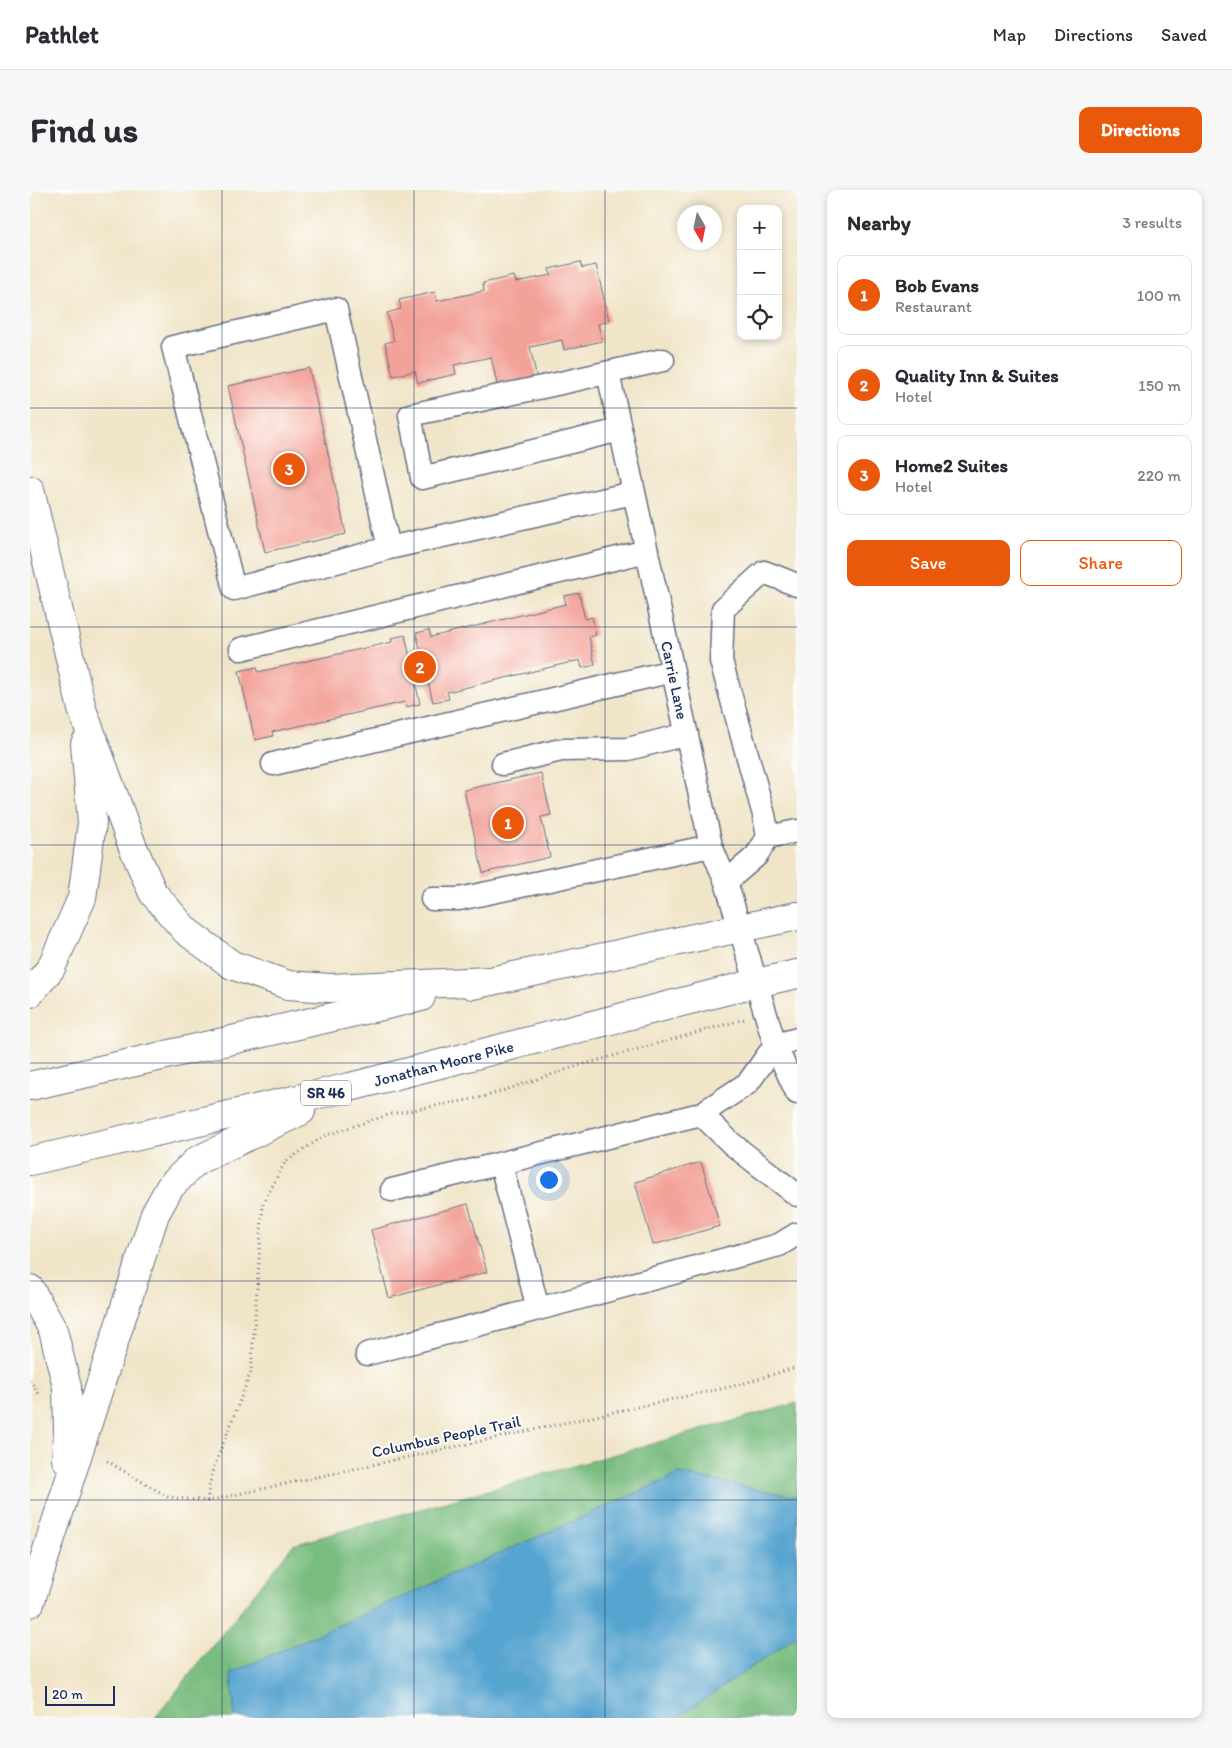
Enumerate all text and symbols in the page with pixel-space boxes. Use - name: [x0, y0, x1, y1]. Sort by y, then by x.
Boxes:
- text: Pathlet: [25, 20, 99, 49]
- text: Map: [993, 24, 1026, 46]
- text: Directions: [1054, 24, 1133, 46]
- text: Saved: [1161, 24, 1207, 46]
- button: Directions: [1079, 107, 1202, 153]
- text: Find us: [30, 109, 138, 151]
- north arrow: [677, 205, 722, 250]
- map controls: [737, 205, 782, 340]
- button: +: [737, 205, 782, 250]
- text: Nearby: [847, 210, 911, 235]
- text: 3 results: [1122, 213, 1182, 232]
- button: −: [737, 250, 782, 295]
- text: Bob Evans: [895, 274, 979, 297]
- text: 1: [860, 286, 868, 305]
- text: 100 m: [1137, 286, 1181, 305]
- button: locate: [737, 295, 782, 340]
- text: Restaurant: [895, 297, 972, 316]
- text: Quality Inn & Suites: [895, 364, 1059, 387]
- text: 2: [860, 376, 868, 395]
- text: 150 m: [1138, 376, 1181, 395]
- text: Hotel: [895, 387, 932, 406]
- pin: 3: [273, 450, 305, 488]
- text: Home2 Suites: [895, 454, 1008, 477]
- text: 3: [860, 466, 868, 485]
- text: 220 m: [1137, 466, 1181, 485]
- text: Hotel: [895, 477, 932, 496]
- button: Save: [847, 540, 1010, 586]
- button: Share: [1020, 540, 1182, 586]
- street label: Carrie Lane: [657, 639, 692, 721]
- pin: 2: [404, 648, 436, 686]
- pin: 1: [492, 804, 524, 842]
- street label: Jonathan Moore Pike: [372, 1037, 516, 1091]
- road number: SR 46: [301, 1080, 351, 1106]
- your location: [536, 1167, 562, 1193]
- street label: Columbus People Trail: [370, 1411, 523, 1462]
- scale bar: [45, 1683, 115, 1706]
- text: 20 m: [52, 1686, 83, 1703]

